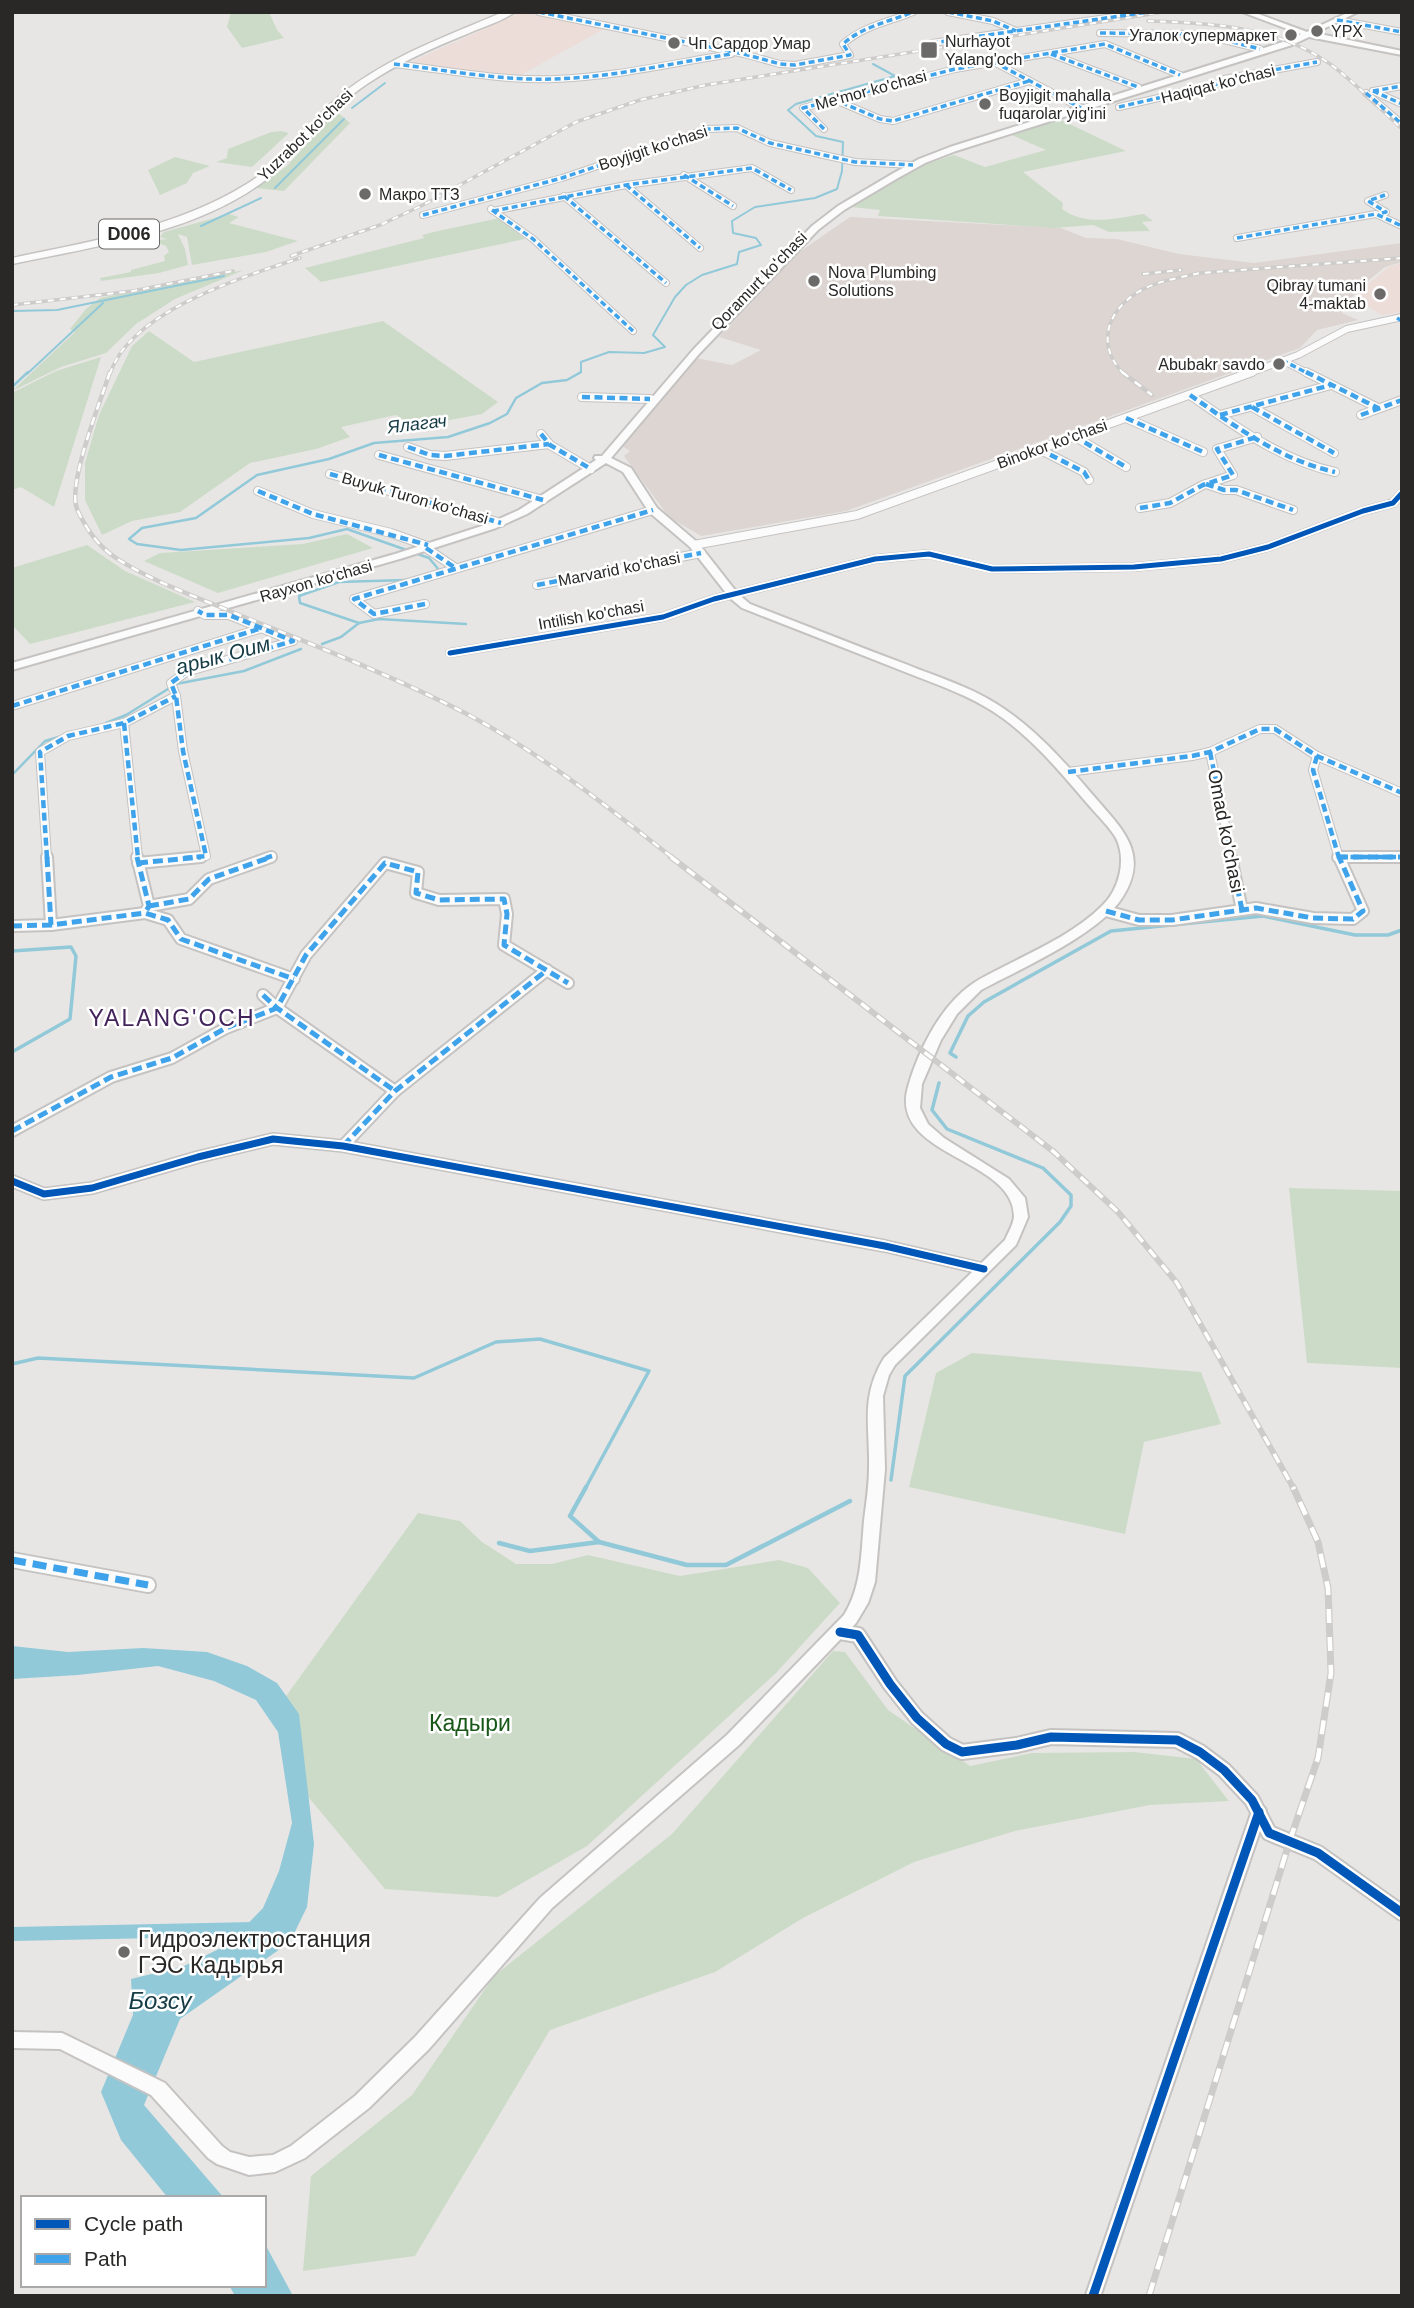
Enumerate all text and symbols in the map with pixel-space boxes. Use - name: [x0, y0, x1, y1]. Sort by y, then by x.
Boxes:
- marker: YPX: [1309, 23, 1325, 39]
- place label: YPX: [1331, 23, 1363, 40]
- place label: Угалок супермаркет: [1129, 27, 1278, 44]
- marker: Угалок супермаркет: [1283, 27, 1299, 43]
- place label: Nurhayot Yalang'och: [945, 33, 1022, 68]
- marker: Чп Сардор Умар: [666, 35, 682, 51]
- place label: Чп Сардор Умар: [688, 35, 811, 52]
- marker: Nurhayot Yalang'och: [919, 40, 939, 60]
- street label: Haqiqat ko'chasi: [1159, 62, 1277, 106]
- street label: Me'mor ko'chasi: [813, 67, 929, 113]
- street label: Yuzrabot ko'chasi: [254, 86, 356, 184]
- place label: Boyjigit mahalla fuqarolar yig'ini: [999, 87, 1111, 122]
- marker: Boyjigit mahalla fuqarolar yig'ini: [977, 96, 993, 112]
- street label: Boyjigit ko'chasi: [596, 122, 710, 174]
- marker: Макро ТТЗ: [357, 186, 373, 202]
- place label: Макро ТТЗ: [379, 186, 460, 203]
- road number: D006: [99, 220, 159, 248]
- street label: Qoramurt koʻchasi: [708, 228, 810, 334]
- place label: Nova Plumbing Solutions: [828, 264, 937, 299]
- marker: Nova Plumbing Solutions: [806, 273, 822, 289]
- place label: Qibray tumani 4-maktab: [1266, 277, 1366, 312]
- marker: Qibray tumani 4-maktab: [1372, 286, 1388, 302]
- place label: Abubakr savdo: [1158, 356, 1265, 373]
- marker: Abubakr savdo: [1271, 356, 1287, 372]
- water label: Ялагач: [385, 410, 448, 438]
- street label: Binokor ko'chasi: [995, 416, 1109, 472]
- street label: Buyuk Turon ko'chasi: [340, 469, 490, 527]
- street label: Marvarid ko'chasi: [557, 549, 681, 589]
- street label: Rayxon ko'chasi: [258, 557, 374, 605]
- street label: Intilish ko'chasi: [537, 597, 645, 633]
- water label: арык Оим: [173, 631, 273, 679]
- street label: Omad ko'chasi: [1204, 768, 1248, 894]
- district label: YALANG'OCH: [88, 1005, 256, 1031]
- park label: Кадыри: [429, 1710, 511, 1736]
- place label: Гидроэлектростанция ГЭС Кадырья: [138, 1926, 371, 1978]
- marker: Гидроэлектростанция ГЭС Кадырья: [116, 1944, 132, 1960]
- water label: Бозсу: [128, 1987, 194, 2014]
- legend: [21, 2196, 266, 2287]
- text: Cycle path: [84, 2212, 183, 2235]
- text: Path: [84, 2247, 127, 2270]

